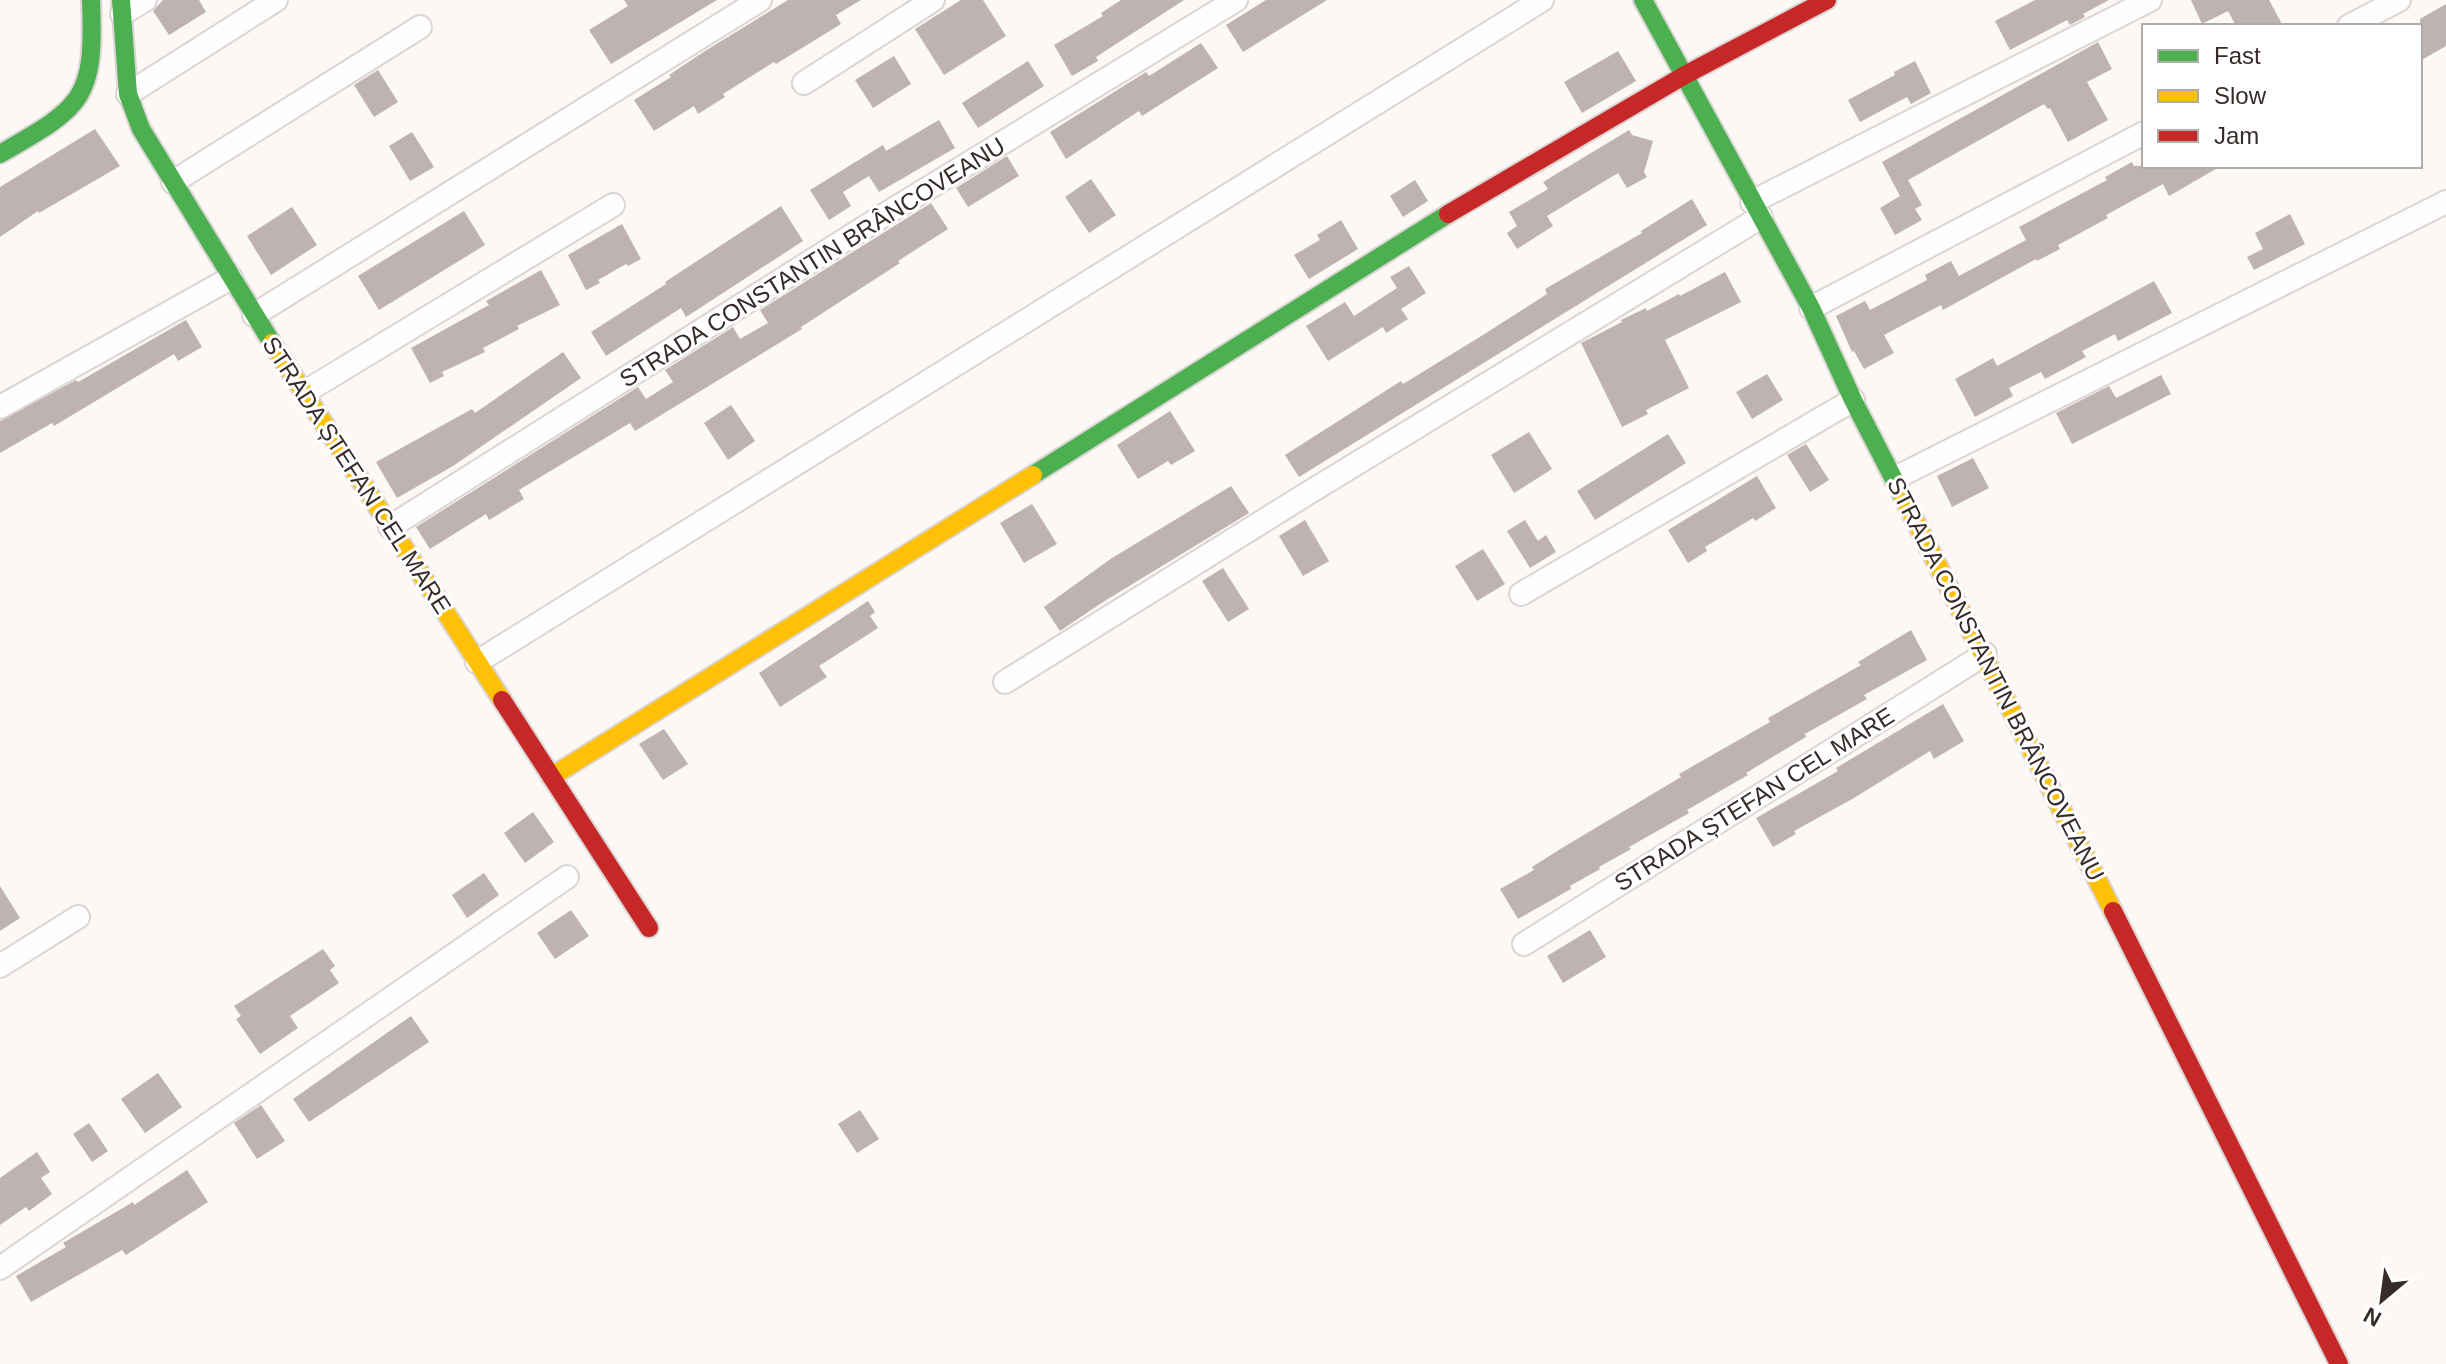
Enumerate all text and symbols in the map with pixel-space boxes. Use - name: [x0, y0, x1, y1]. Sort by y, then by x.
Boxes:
- legend: [2142, 24, 2422, 168]
- text: Fast: [2214, 42, 2261, 69]
- text: Slow: [2214, 82, 2267, 109]
- text: Jam: [2214, 122, 2259, 149]
- street label: STRADA CONSTANTIN BRÂNCOVEANU: [614, 132, 1010, 392]
- street label: STRADA ȘTEFAN CEL MARE: [257, 332, 457, 618]
- street label: STRADA CONSTANTIN BRÂNCOVEANU: [1882, 473, 2110, 885]
- street label: STRADA ȘTEFAN CEL MARE: [1609, 702, 1899, 896]
- north arrow: [2342, 1260, 2422, 1340]
- text: N: [2360, 1302, 2386, 1332]

